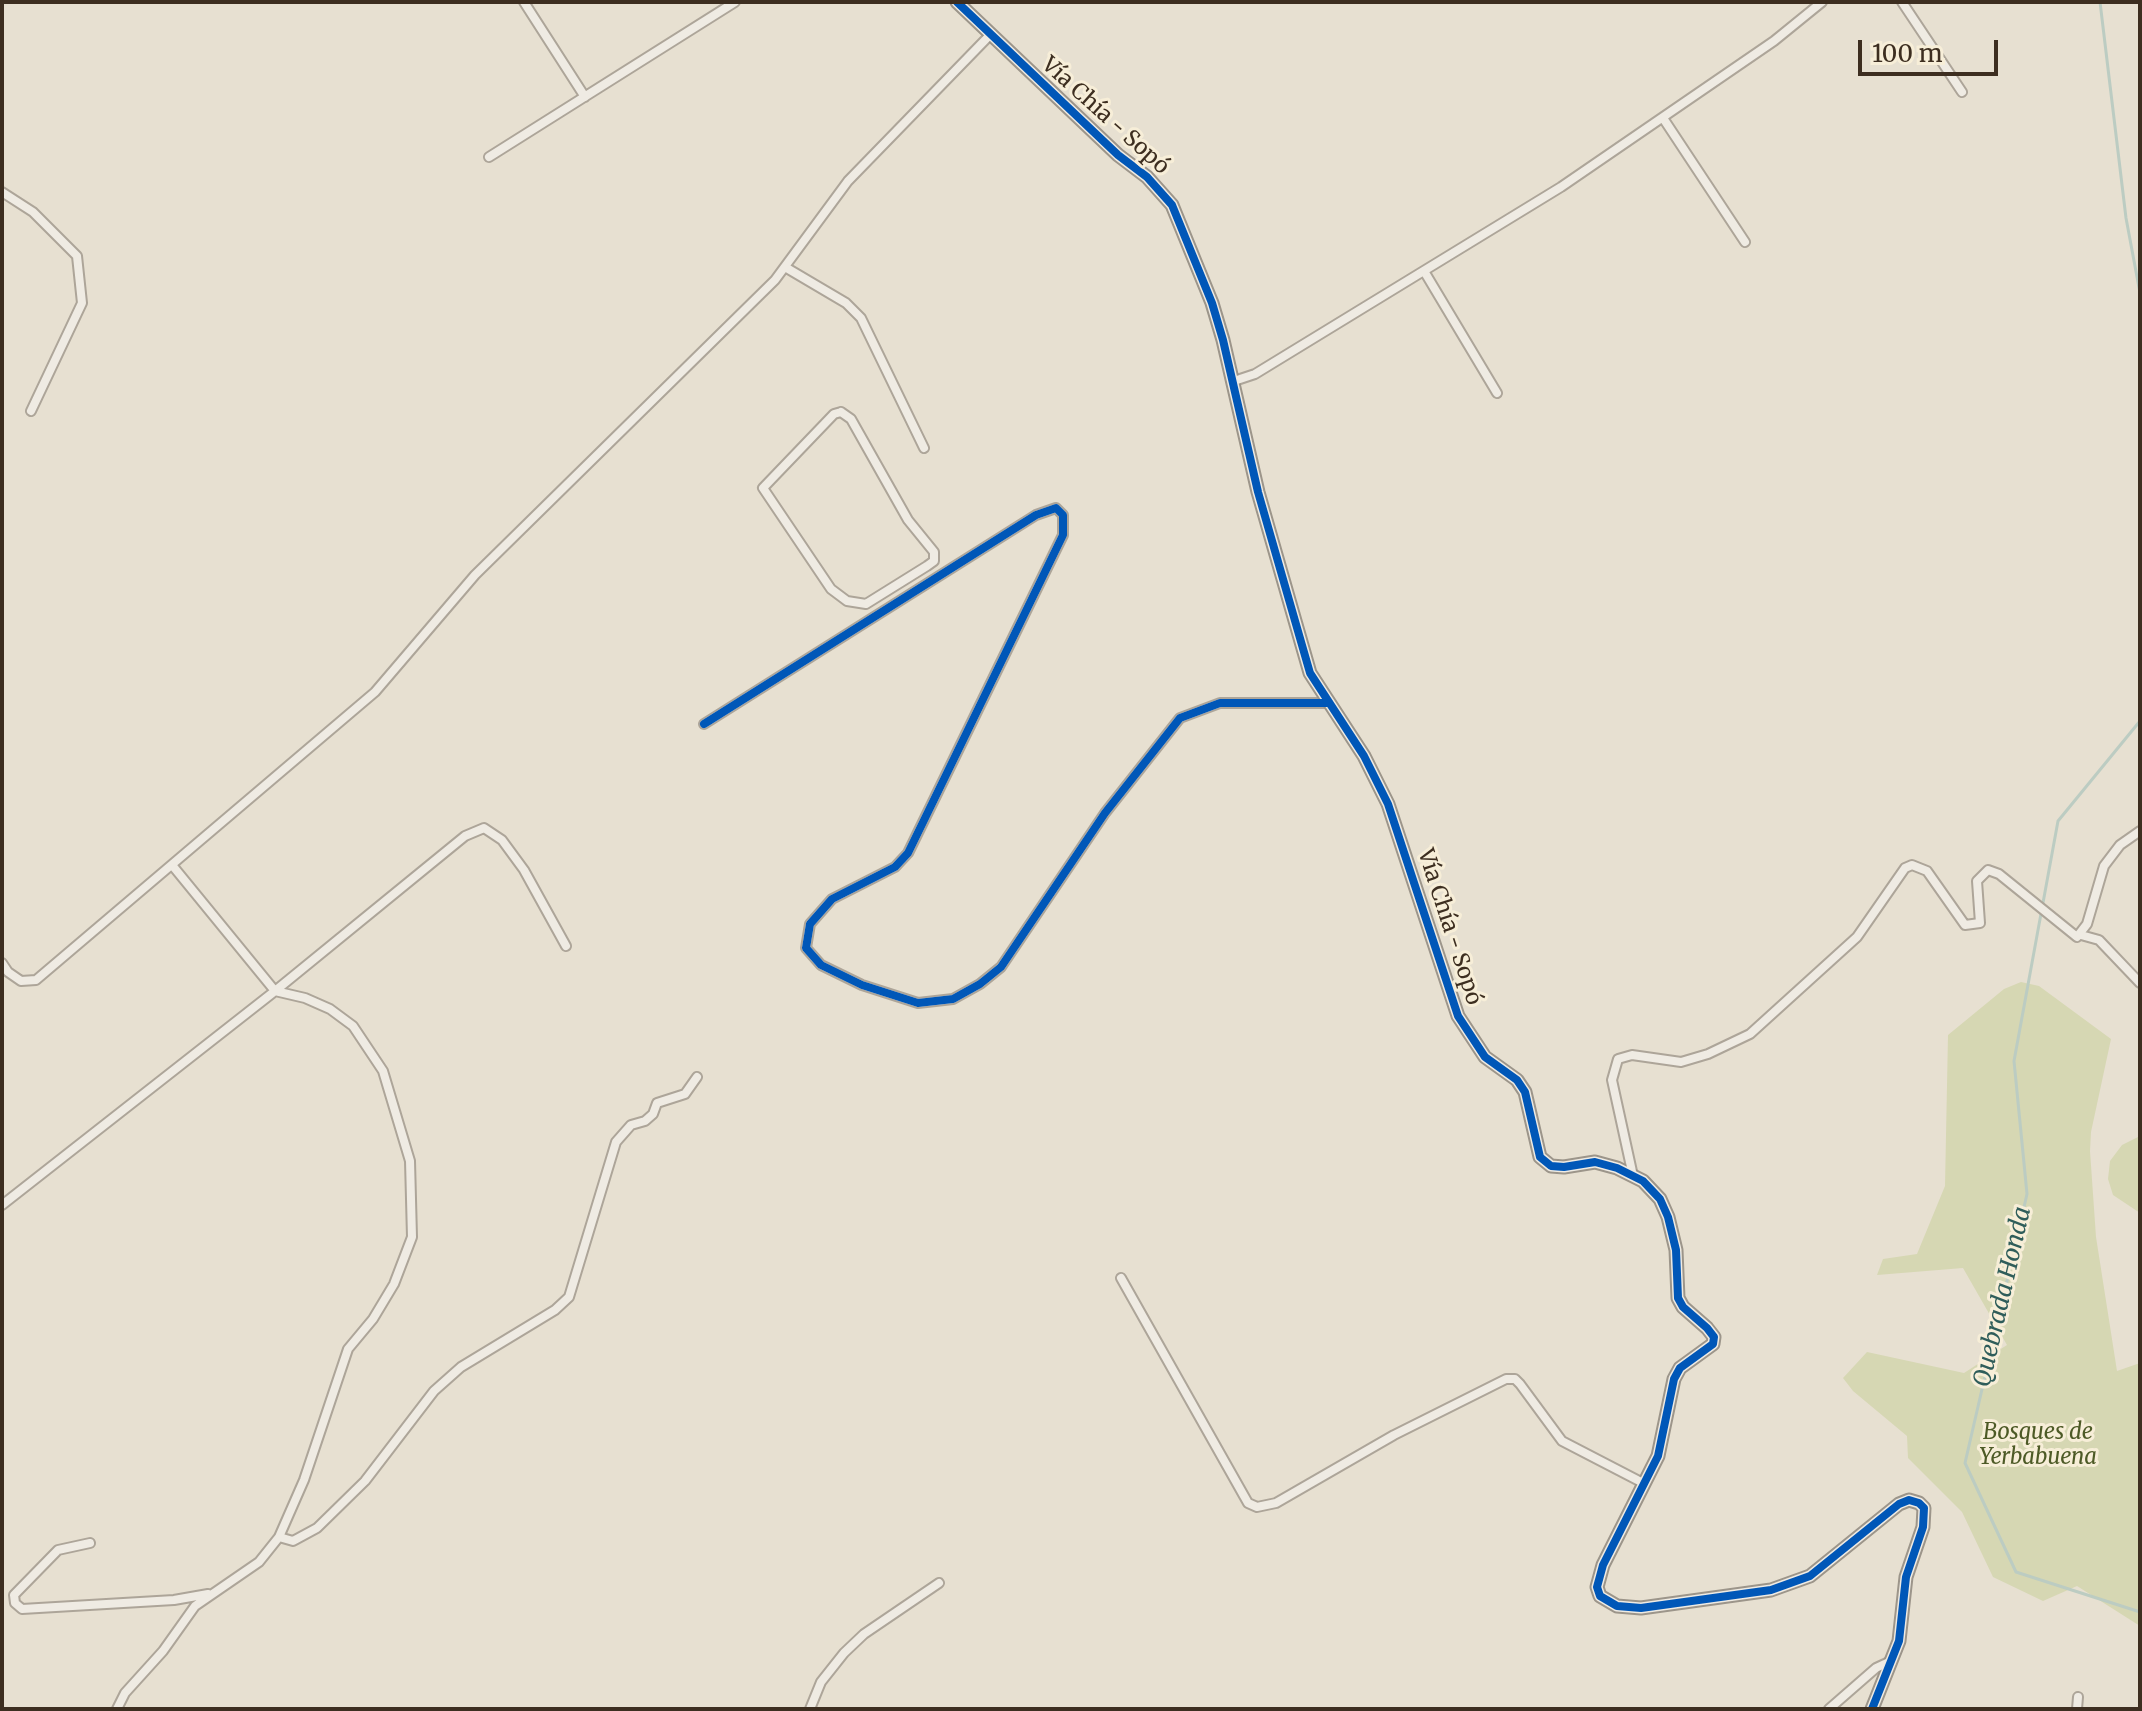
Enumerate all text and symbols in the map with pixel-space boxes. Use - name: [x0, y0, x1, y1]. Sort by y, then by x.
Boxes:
- scale bar: [1862, 24, 2002, 74]
- text: 100 m: [1872, 38, 1942, 69]
- street label: Vía Chía - Sopó: [1036, 52, 1174, 180]
- street label: Vía Chía - Sopó: [1411, 846, 1487, 1008]
- water label: Quebrada Honda: [1968, 1204, 2038, 1390]
- park label: Bosques de Yerbabuena: [1979, 1420, 2097, 1472]

